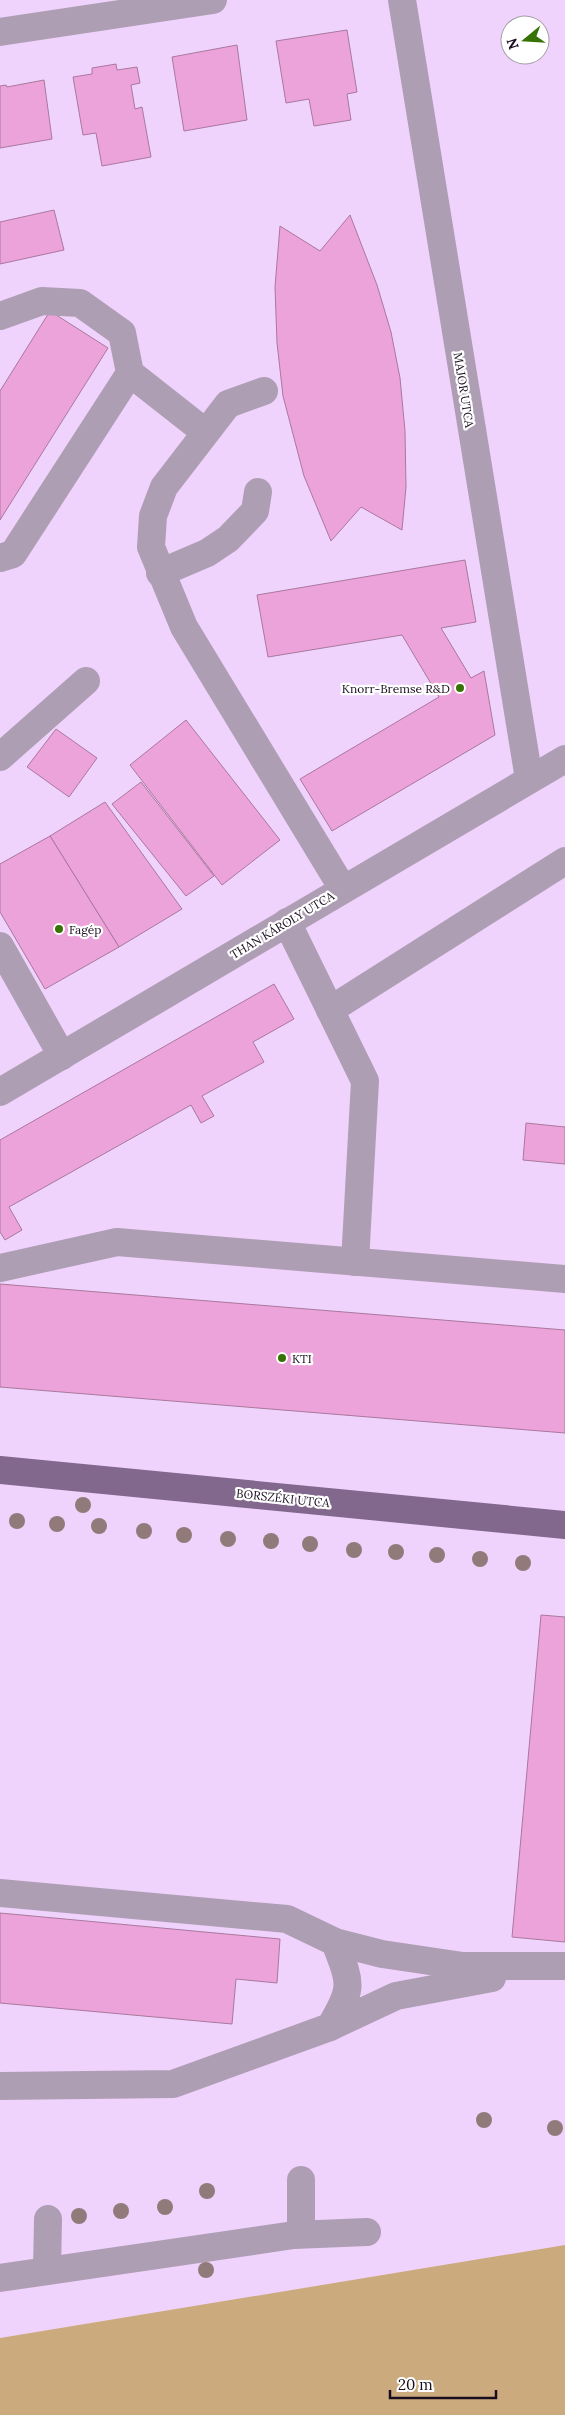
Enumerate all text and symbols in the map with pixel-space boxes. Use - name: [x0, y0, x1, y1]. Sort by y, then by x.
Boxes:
- north arrow: [500, 15, 550, 65]
- text: N: [502, 36, 523, 52]
- street label: MAJOR UTCA: [451, 351, 477, 429]
- place label: Knorr-Bremse R&D: [342, 681, 450, 696]
- marker: Knorr-Bremse R&D: [454, 682, 466, 694]
- street label: THAN KÁROLY UTCA: [227, 888, 337, 962]
- place label: Fagép: [69, 922, 102, 937]
- marker: Fagép: [53, 923, 65, 935]
- place label: KTI: [292, 1351, 312, 1366]
- marker: KTI: [276, 1352, 288, 1364]
- street label: BORSZÉKI UTCA: [236, 1486, 331, 1510]
- scale bar: [390, 2368, 496, 2400]
- text: 20 m: [398, 2375, 433, 2394]

